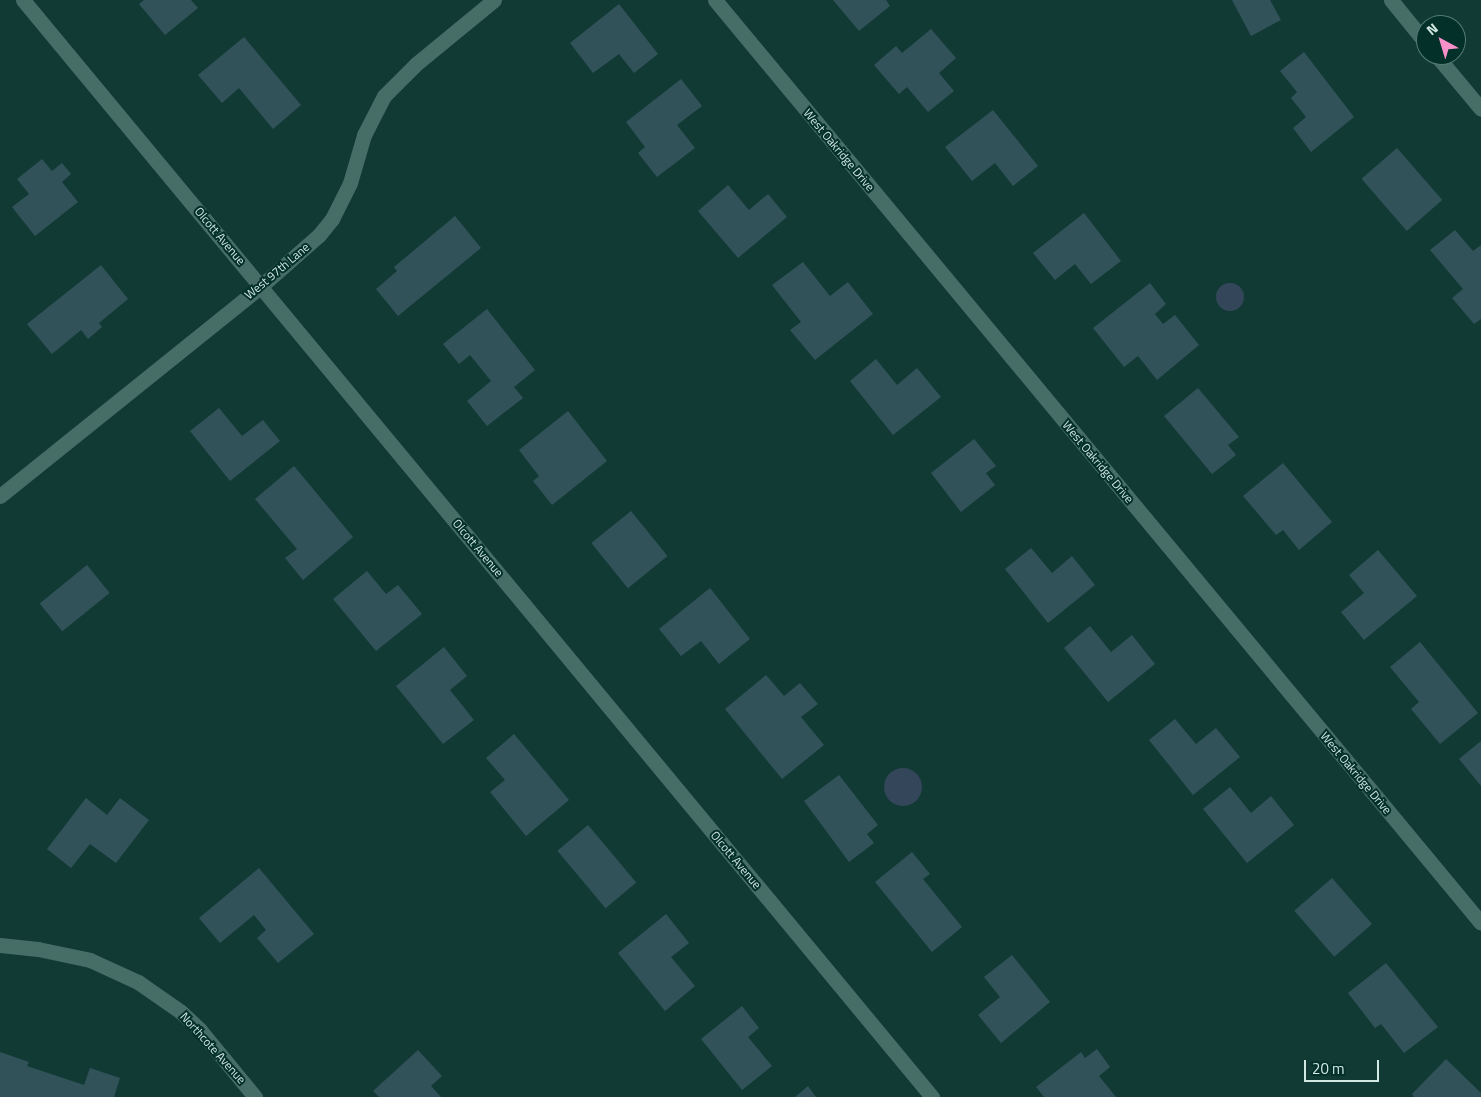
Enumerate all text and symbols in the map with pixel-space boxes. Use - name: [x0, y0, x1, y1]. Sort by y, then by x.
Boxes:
- north arrow: [1416, 15, 1466, 65]
- text: N: [1421, 18, 1442, 40]
- street label: West Oakridge Drive: [800, 106, 878, 194]
- street label: Olcott Avenue: [192, 204, 248, 268]
- street label: West 97th Lane: [242, 240, 312, 302]
- street label: West Oakridge Drive: [1059, 418, 1137, 506]
- street label: Olcott Avenue: [450, 516, 506, 580]
- street label: West Oakridge Drive: [1317, 729, 1395, 817]
- street label: Olcott Avenue: [708, 828, 764, 892]
- street label: Northcote Avenue: [177, 1009, 249, 1087]
- scale bar: [1306, 1050, 1381, 1082]
- text: 20 m: [1312, 1057, 1345, 1080]

